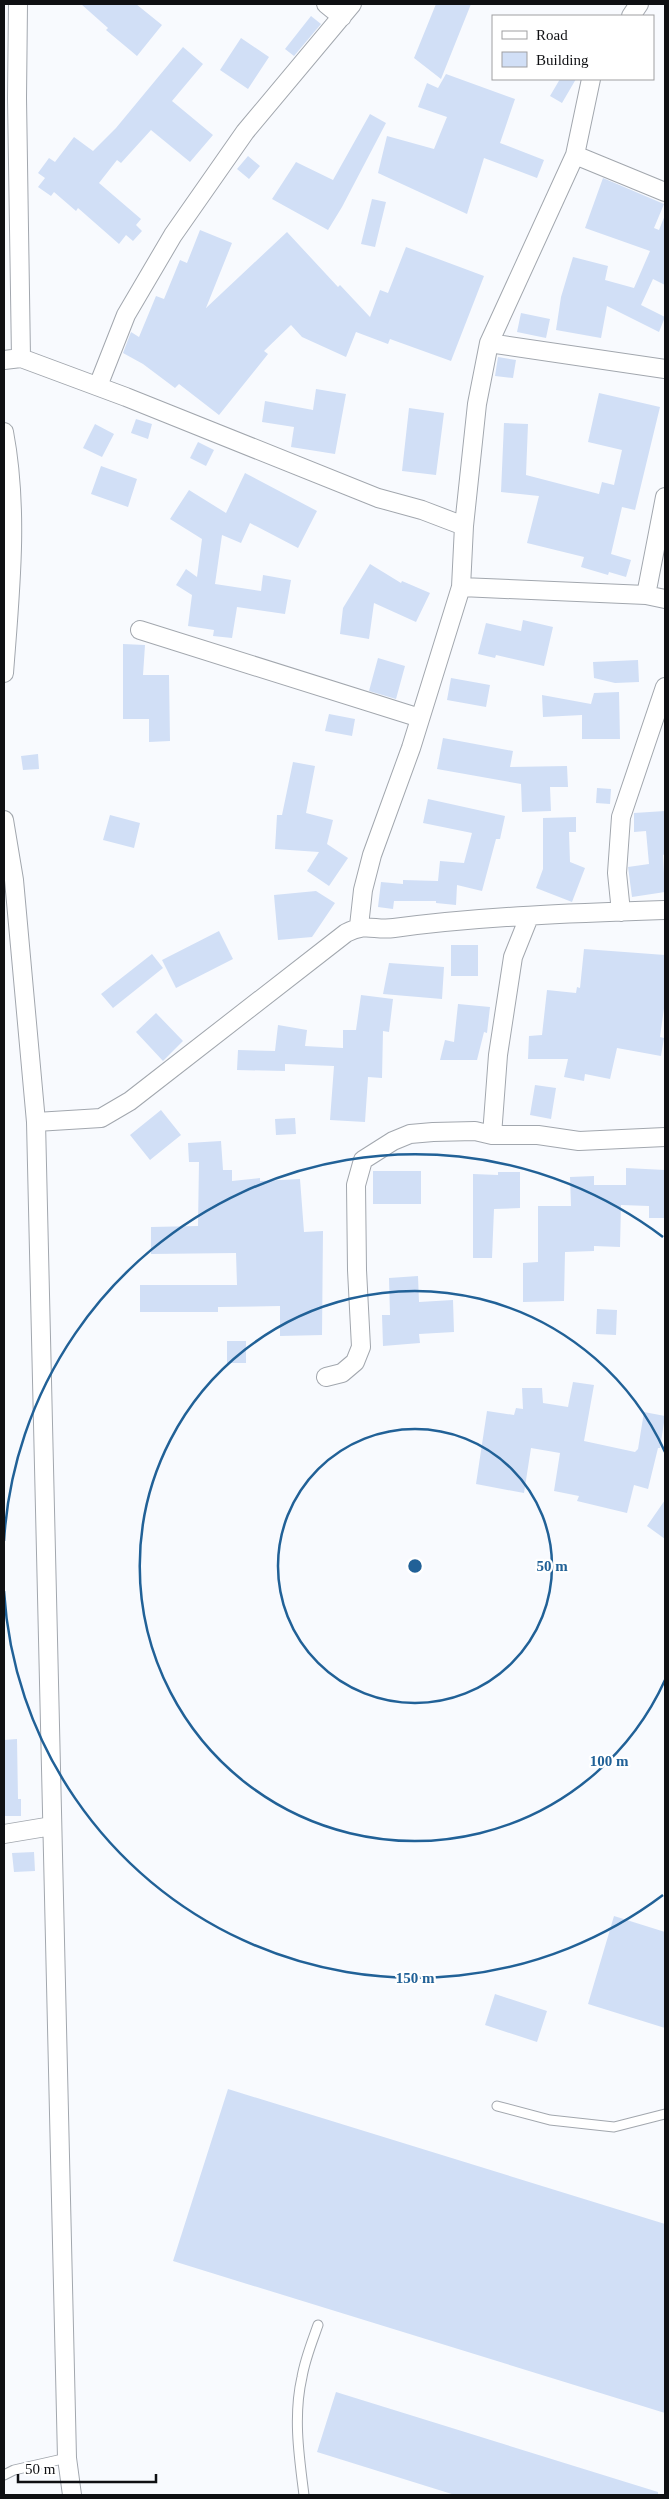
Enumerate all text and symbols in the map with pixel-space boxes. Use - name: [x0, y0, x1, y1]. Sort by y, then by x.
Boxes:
- legend: [492, 15, 654, 80]
- text: Road: [536, 27, 568, 43]
- text: Building: [536, 52, 589, 68]
- centre of rings: [406, 1557, 424, 1575]
- text: 50 m: [536, 1558, 568, 1574]
- text: 100 m: [590, 1753, 629, 1769]
- text: 150 m: [396, 1970, 435, 1986]
- scale bar: [18, 2452, 155, 2484]
- text: 50 m: [25, 2461, 56, 2477]

